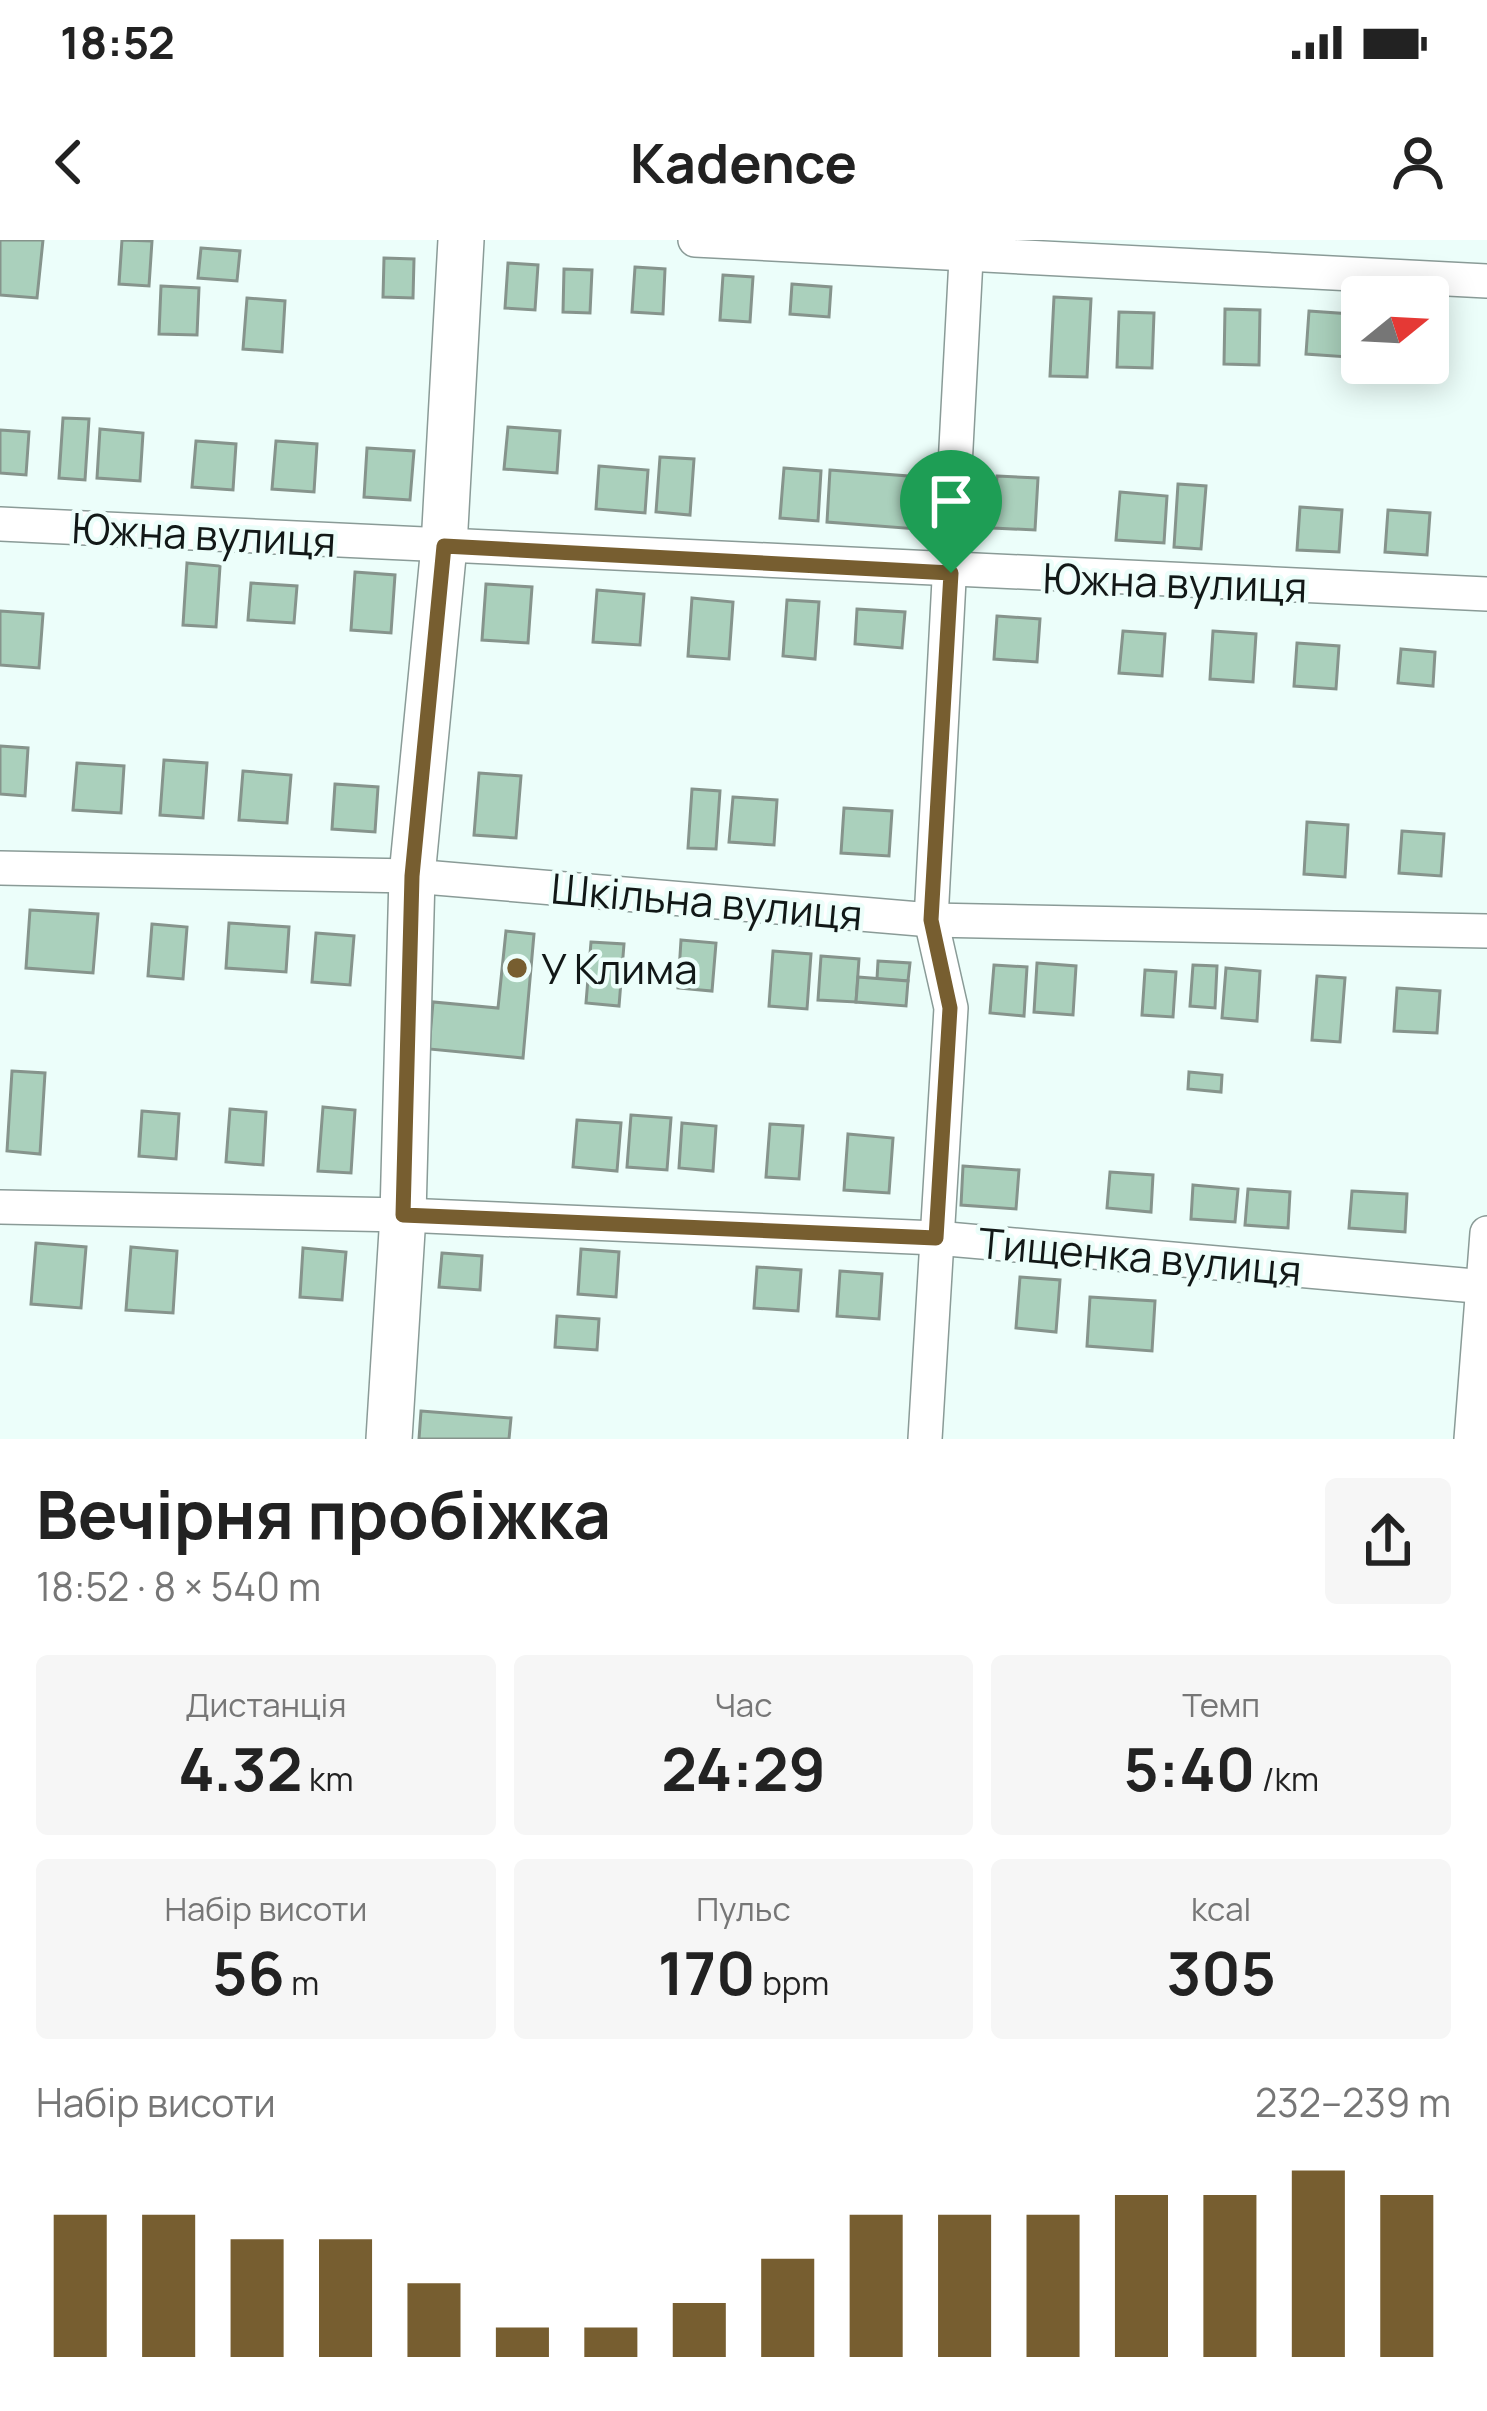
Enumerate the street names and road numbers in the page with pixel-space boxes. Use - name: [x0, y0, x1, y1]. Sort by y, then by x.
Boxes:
- street label: Южна вулиця: [70, 498, 338, 570]
- street label: Южна вулиця: [1042, 548, 1308, 616]
- street label: Шкільна вулиця: [549, 859, 865, 943]
- street label: Тищенка вулиця: [976, 1213, 1304, 1299]

